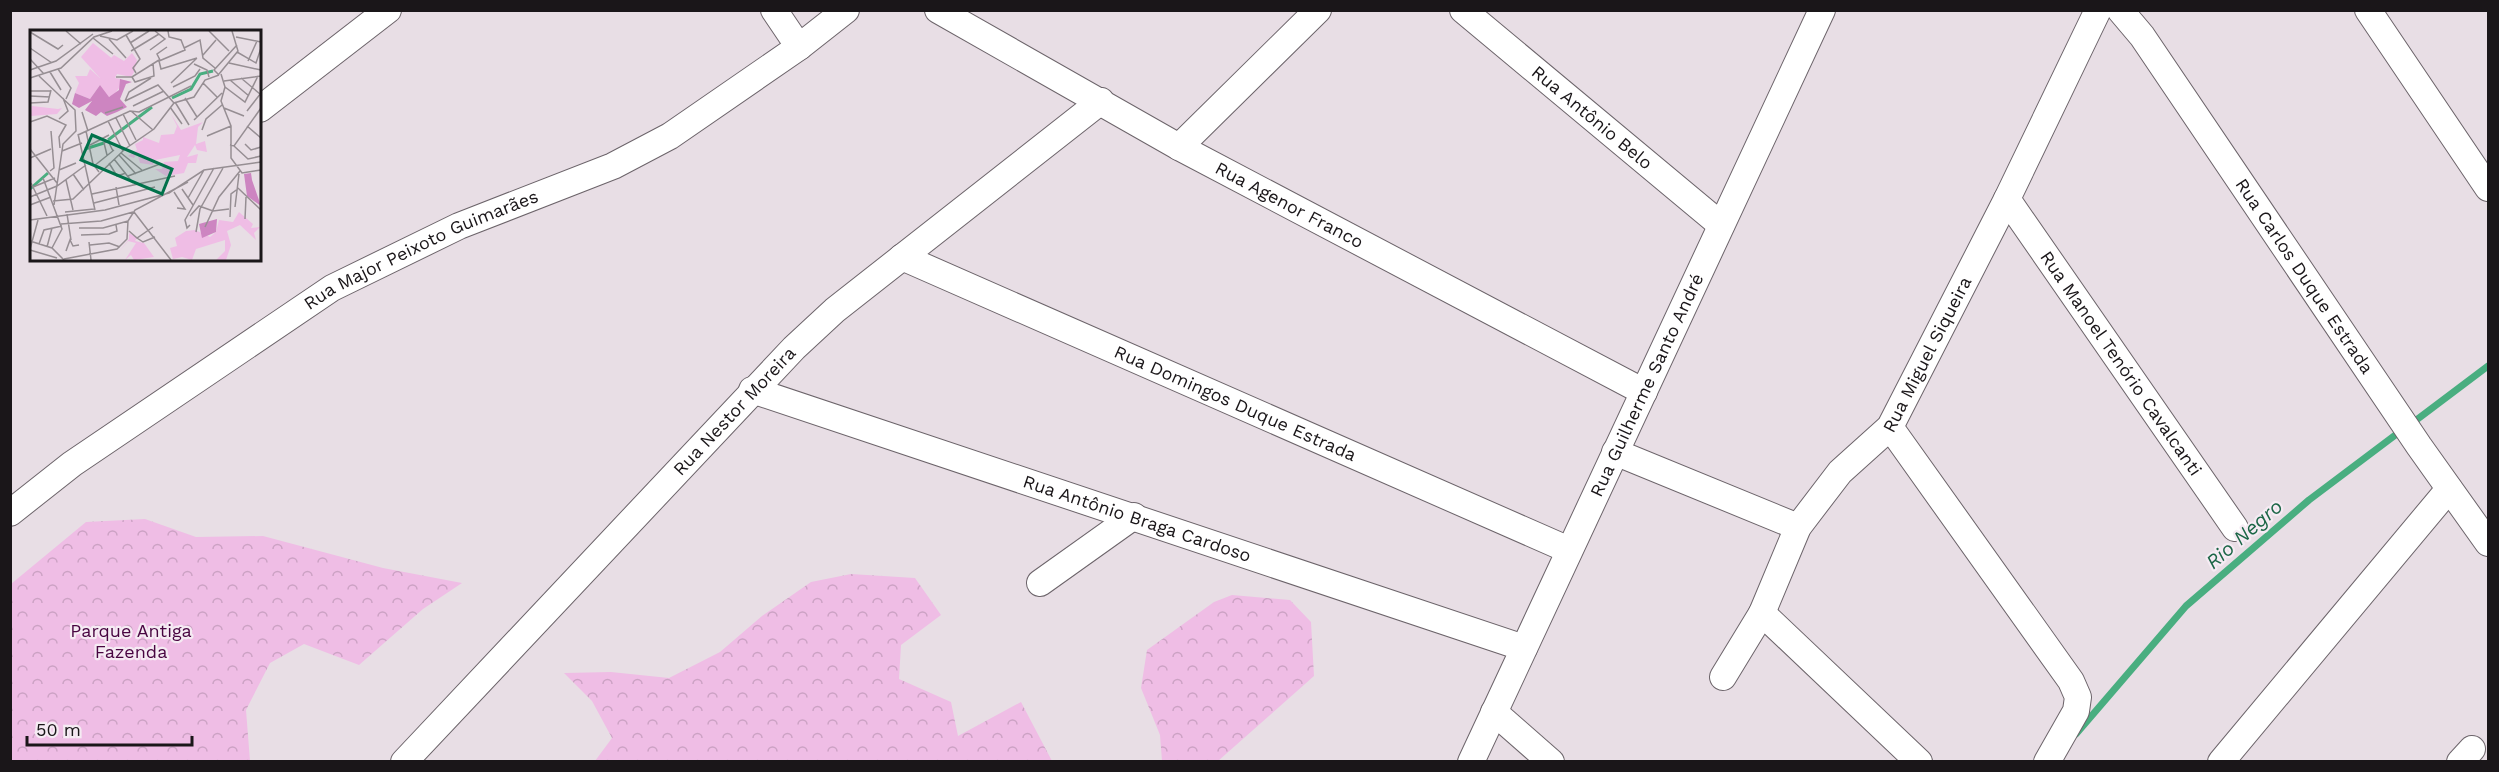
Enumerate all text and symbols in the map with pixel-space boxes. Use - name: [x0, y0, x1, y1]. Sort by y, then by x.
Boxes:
- inset map: [30, 30, 261, 261]
- street label: Rua Antônio Belo: [1528, 61, 1657, 173]
- street label: Rua Agenor Franco: [1212, 157, 1367, 252]
- street label: Rua Carlos Duque Estrada: [2231, 174, 2378, 378]
- street label: Rua Major Peixoto Guimarães: [300, 185, 541, 314]
- street label: Rua Manoel Tenório Cavalcanti: [2036, 247, 2206, 479]
- street label: Rua Guilherme Santo André: [1585, 270, 1708, 500]
- street label: Rua Miguel Siqueira: [1878, 273, 1975, 436]
- street label: Rua Domingos Duque Estrada: [1111, 341, 1360, 465]
- street label: Rua Nestor Moreira: [669, 342, 800, 479]
- street label: Rua Antônio Braga Cardoso: [1021, 470, 1254, 566]
- water label: Rio Negro: [2201, 494, 2287, 574]
- park label: Parque Antiga Fazenda: [70, 620, 192, 662]
- scale bar: [27, 709, 192, 747]
- text: 50 m: [36, 719, 81, 740]

